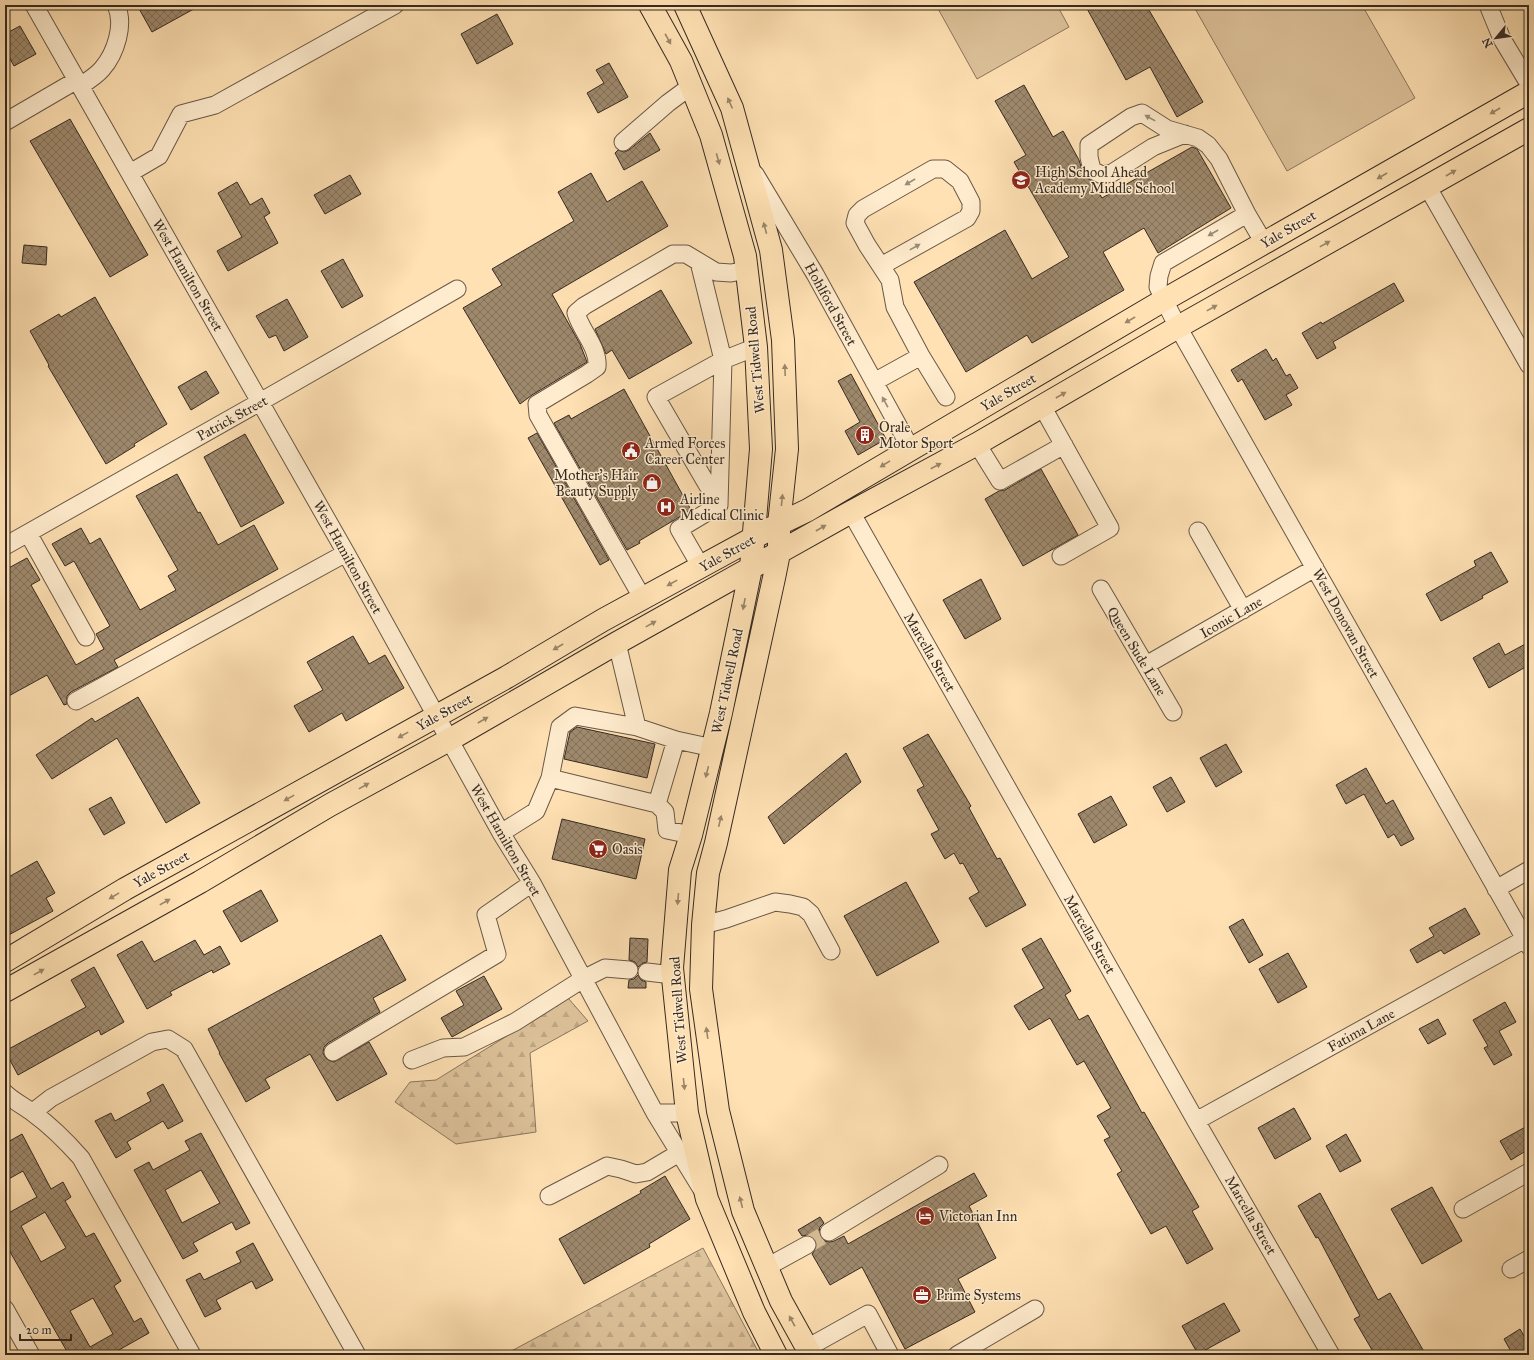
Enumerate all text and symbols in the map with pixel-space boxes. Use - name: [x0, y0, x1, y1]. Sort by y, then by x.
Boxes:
- north arrow: [1476, 18, 1516, 58]
- one-way arrow: [665, 33, 672, 45]
- text: N: [1479, 35, 1496, 50]
- one-way arrow: [726, 96, 732, 108]
- one-way arrow: [1489, 108, 1501, 115]
- one-way arrow: [1144, 115, 1156, 121]
- one-way arrow: [715, 153, 721, 165]
- place label: High School Ahead Academy Middle School: [1034, 164, 1175, 197]
- school or university icon: High School Ahead Academy Middle School: [1010, 169, 1032, 191]
- one-way arrow: [1445, 170, 1457, 177]
- one-way arrow: [1376, 172, 1388, 179]
- one-way arrow: [904, 179, 916, 186]
- street label: Yale Street: [1257, 207, 1319, 252]
- street label: West Hamilton Street: [149, 216, 227, 334]
- one-way arrow: [762, 222, 768, 234]
- one-way arrow: [1207, 230, 1219, 237]
- one-way arrow: [1319, 241, 1331, 247]
- one-way arrow: [909, 243, 921, 250]
- street label: Hohlford Street: [801, 260, 860, 349]
- one-way arrow: [1206, 304, 1218, 311]
- street label: West Tidwell Road: [742, 306, 769, 414]
- one-way arrow: [1124, 316, 1136, 323]
- one-way arrow: [781, 364, 788, 376]
- street label: Yale Street: [977, 370, 1039, 415]
- one-way arrow: [1055, 391, 1067, 398]
- street label: Patrick Street: [194, 392, 270, 445]
- one-way arrow: [882, 397, 889, 408]
- place label: Orale Motor Sport: [879, 419, 953, 452]
- building icon: Orale Motor Sport: [854, 424, 876, 446]
- place label: Armed Forces Career Center: [644, 435, 725, 468]
- public building icon: Armed Forces Career Center: [620, 440, 642, 462]
- one-way arrow: [880, 461, 891, 468]
- one-way arrow: [930, 463, 941, 469]
- place label: Mother's Hair Beauty Supply: [554, 467, 639, 500]
- shop icon: Mother's Hair Beauty Supply: [641, 472, 663, 494]
- place label: Airline Medical Clinic: [679, 491, 764, 524]
- one-way arrow: [779, 494, 785, 506]
- hospital icon: Airline Medical Clinic: [655, 496, 677, 518]
- street label: West Hamilton Street: [309, 498, 386, 617]
- one-way arrow: [815, 525, 827, 532]
- street label: Yale Street: [696, 531, 758, 576]
- street label: West Donovan Street: [1308, 566, 1383, 681]
- one-way arrow: [666, 580, 677, 587]
- street label: Iconic Lane: [1197, 593, 1265, 642]
- one-way arrow: [740, 598, 746, 610]
- street label: Queen Sude Lane: [1103, 604, 1170, 699]
- street label: Marcella Street: [900, 610, 959, 695]
- one-way arrow: [645, 621, 657, 627]
- street label: West Tidwell Road: [708, 627, 747, 735]
- one-way arrow: [552, 643, 564, 650]
- street label: Yale Street: [413, 690, 475, 735]
- one-way arrow: [477, 717, 489, 724]
- one-way arrow: [397, 732, 408, 738]
- one-way arrow: [704, 767, 710, 779]
- street label: West Hamilton Street: [467, 781, 545, 899]
- one-way arrow: [358, 783, 370, 790]
- one-way arrow: [283, 795, 295, 802]
- one-way arrow: [718, 815, 724, 828]
- supermarket icon: Oasis: [587, 838, 609, 860]
- place label: Oasis: [612, 841, 643, 858]
- street label: Yale Street: [130, 847, 192, 892]
- one-way arrow: [108, 892, 120, 899]
- street label: Marcella Street: [1060, 892, 1119, 977]
- one-way arrow: [675, 893, 681, 905]
- one-way arrow: [159, 898, 171, 905]
- street label: West Tidwell Road: [666, 956, 691, 1064]
- one-way arrow: [33, 969, 45, 976]
- street label: Fatima Lane: [1325, 1005, 1398, 1056]
- one-way arrow: [704, 1027, 710, 1039]
- one-way arrow: [681, 1078, 687, 1090]
- street label: Marcella Street: [1221, 1173, 1280, 1258]
- one-way arrow: [737, 1195, 743, 1208]
- hotel icon: Victorian Inn: [914, 1205, 936, 1227]
- place label: Victorian Inn: [938, 1208, 1018, 1225]
- office icon: Prime Systems: [911, 1284, 933, 1306]
- place label: Prime Systems: [936, 1287, 1021, 1304]
- one-way arrow: [788, 1315, 795, 1327]
- scale bar: [20, 1316, 71, 1342]
- text: 20 m: [26, 1323, 52, 1337]

